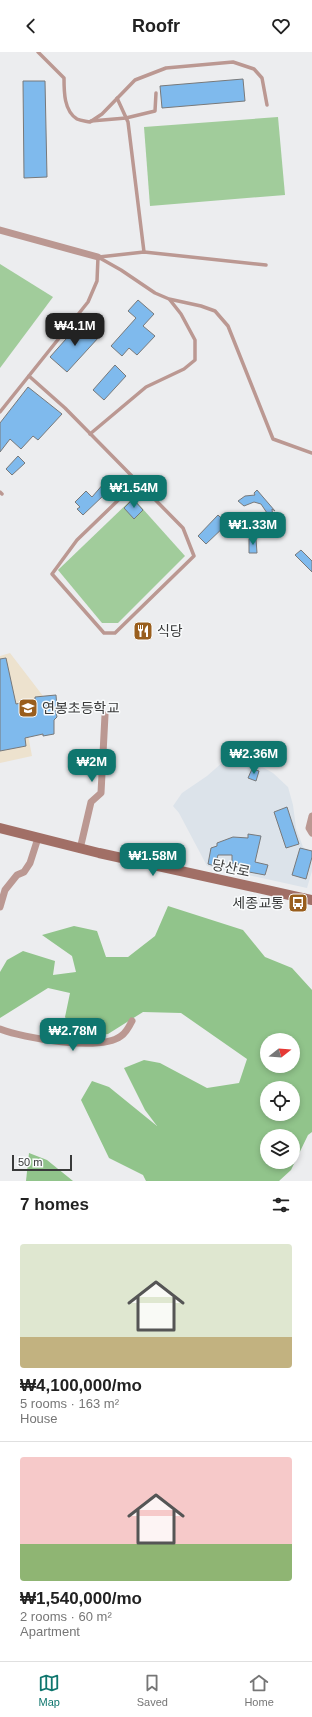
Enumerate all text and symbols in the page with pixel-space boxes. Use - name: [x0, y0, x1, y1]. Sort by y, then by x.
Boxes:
- icon: back: [20, 15, 42, 37]
- icon: heart: [270, 15, 292, 37]
- text: Roofr: [132, 16, 180, 36]
- pin: ₩4.1M: [47, 313, 103, 347]
- text: ₩4.1M: [54, 318, 96, 333]
- pin: ₩1.54M: [101, 475, 167, 509]
- text: ₩1.54M: [110, 480, 158, 495]
- pin: ₩1.33M: [220, 512, 286, 546]
- text: ₩1.33M: [229, 517, 277, 532]
- restaurant icon: 식당: [132, 620, 154, 642]
- place label: 식당: [157, 623, 183, 639]
- school or university icon: 연봉초등학교: [17, 697, 39, 719]
- place label: 연봉초등학교: [42, 700, 119, 716]
- pin: ₩2.36M: [221, 741, 287, 775]
- text: ₩2.36M: [230, 746, 278, 761]
- pin: ₩2M: [73, 749, 111, 783]
- text: ₩2M: [77, 754, 107, 769]
- pin: ₩1.58M: [120, 843, 186, 877]
- text: ₩1.58M: [129, 848, 177, 863]
- street label: 당산로: [210, 856, 252, 880]
- bus stop icon: 세종교통: [287, 892, 309, 914]
- place label: 세종교통: [232, 895, 284, 911]
- pin: ₩2.78M: [40, 1018, 106, 1052]
- text: ₩2.78M: [49, 1023, 97, 1038]
- north arrow: [260, 1033, 300, 1073]
- map controls: [260, 1033, 300, 1169]
- button: locate: [260, 1081, 300, 1121]
- button: layers: [260, 1129, 300, 1169]
- scale bar: [12, 1153, 72, 1172]
- text: 50 m: [18, 1156, 42, 1168]
- icon: filters: [270, 1194, 292, 1216]
- text: 7 homes: [20, 1195, 89, 1214]
- icon: home: [120, 1270, 192, 1342]
- text: ₩4,100,000/mo: [20, 1376, 142, 1395]
- text: 5 rooms · 163 m²: [20, 1396, 119, 1411]
- text: House: [20, 1411, 58, 1426]
- icon: home: [120, 1483, 192, 1555]
- text: ₩1,540,000/mo: [20, 1589, 142, 1608]
- text: 2 rooms · 60 m²: [20, 1609, 112, 1624]
- text: Apartment: [20, 1624, 80, 1639]
- tab: Map: [38, 1672, 60, 1708]
- tab: Saved: [137, 1672, 168, 1708]
- tab: Home: [244, 1672, 274, 1708]

